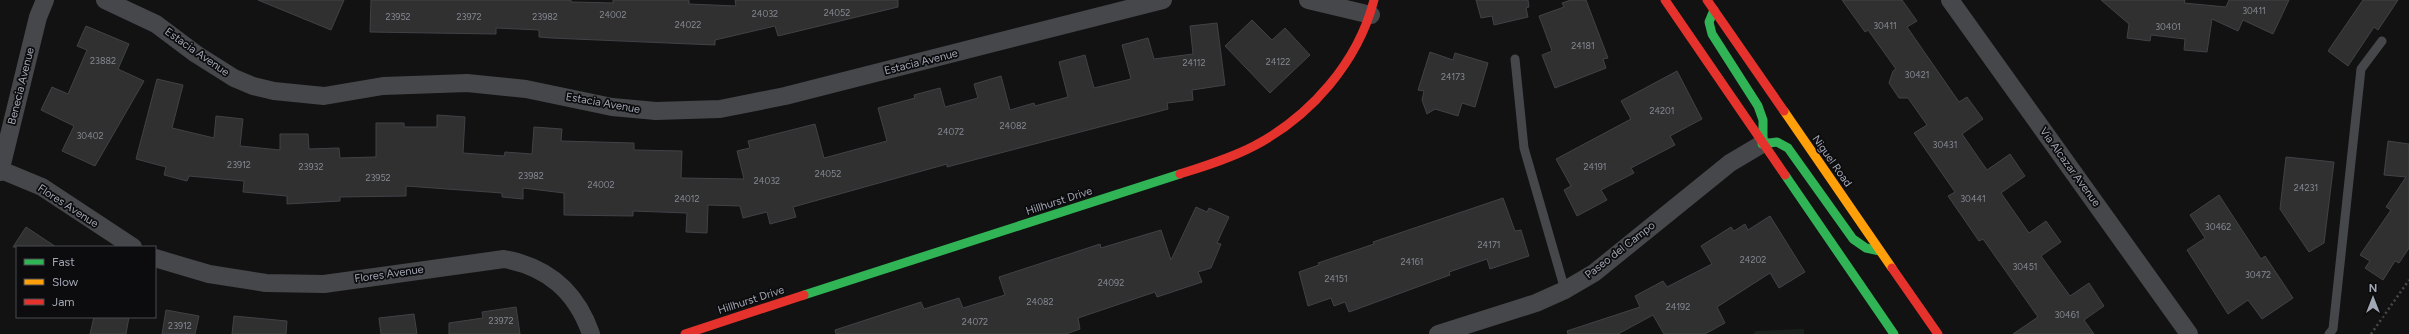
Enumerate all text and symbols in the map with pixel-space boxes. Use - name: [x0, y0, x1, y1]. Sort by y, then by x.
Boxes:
- house number: 30411: [2242, 5, 2266, 16]
- house number: 24052: [824, 7, 850, 18]
- house number: 24032: [752, 8, 778, 19]
- house number: 24002: [599, 9, 627, 20]
- house number: 23952: [385, 11, 411, 22]
- house number: 23972: [457, 11, 481, 22]
- house number: 23982: [532, 11, 558, 22]
- house number: 24022: [675, 19, 701, 30]
- house number: 30411: [1873, 20, 1897, 31]
- house number: 30401: [2155, 21, 2181, 32]
- street label: Estacia Avenue: [162, 25, 232, 79]
- house number: 24181: [1571, 40, 1595, 51]
- street label: Benecia Avenue: [5, 46, 37, 126]
- street label: Estacia Avenue: [883, 47, 959, 77]
- house number: 23882: [90, 55, 116, 66]
- house number: 24122: [1266, 56, 1290, 67]
- house number: 24112: [1182, 57, 1206, 68]
- house number: 30421: [1904, 69, 1930, 80]
- house number: 24173: [1441, 71, 1465, 82]
- street label: Estacia Avenue: [565, 90, 641, 116]
- house number: 24201: [1649, 105, 1675, 116]
- house number: 24082: [1000, 120, 1026, 131]
- street label: Via Alcazar Avenue: [2037, 125, 2103, 209]
- house number: 24072: [938, 126, 964, 137]
- house number: 30402: [76, 130, 104, 141]
- street label: Niguel Road: [1809, 133, 1855, 189]
- house number: 30431: [1933, 139, 1957, 150]
- house number: 23912: [227, 159, 251, 170]
- house number: 23932: [299, 161, 323, 172]
- house number: 24191: [1583, 161, 1607, 172]
- house number: 24052: [815, 168, 841, 179]
- house number: 23982: [518, 170, 544, 181]
- house number: 23952: [365, 172, 391, 183]
- house number: 24032: [754, 175, 780, 186]
- house number: 24002: [587, 179, 615, 190]
- street label: Flores Avenue: [35, 182, 101, 230]
- house number: 24231: [2294, 182, 2318, 193]
- street label: Hillhurst Drive: [1024, 184, 1094, 218]
- house number: 24012: [674, 193, 700, 204]
- house number: 30441: [1960, 193, 1986, 204]
- street label: Paseo del Campo: [1582, 219, 1658, 281]
- house number: 30462: [2205, 221, 2231, 232]
- house number: 24171: [1478, 239, 1500, 250]
- legend: [16, 246, 156, 318]
- house number: 24202: [1740, 254, 1766, 265]
- text: Fast: [52, 255, 75, 269]
- house number: 24161: [1400, 256, 1424, 267]
- house number: 30451: [2012, 261, 2038, 272]
- street label: Flores Avenue: [354, 263, 424, 285]
- house number: 30472: [2245, 269, 2271, 280]
- house number: 24151: [1324, 273, 1348, 284]
- text: Slow: [52, 275, 79, 289]
- house number: 24092: [1098, 277, 1124, 288]
- north arrow: [2353, 278, 2393, 318]
- text: N: [2369, 282, 2377, 295]
- street label: Hillhurst Drive: [716, 283, 786, 317]
- text: Jam: [52, 295, 75, 309]
- house number: 24082: [1027, 296, 1053, 307]
- house number: 24192: [1666, 301, 1690, 312]
- house number: 30461: [2054, 309, 2080, 320]
- house number: 23972: [489, 315, 513, 326]
- house number: 24072: [962, 316, 988, 327]
- house number: 23912: [168, 320, 192, 331]

